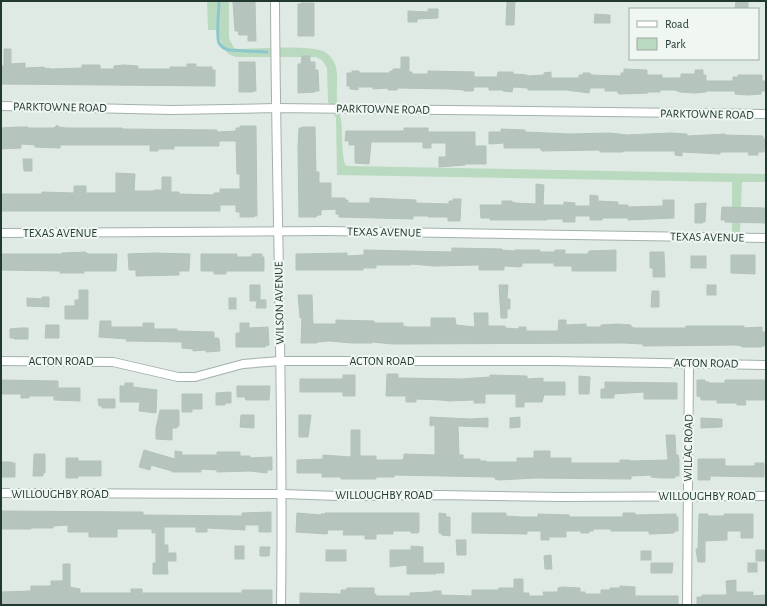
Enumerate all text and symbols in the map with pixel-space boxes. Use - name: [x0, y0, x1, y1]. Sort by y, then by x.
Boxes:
- legend: [629, 8, 759, 60]
- text: Road: [665, 18, 689, 30]
- text: Park: [665, 38, 686, 50]
- street label: PARKTOWNE ROAD: [13, 100, 107, 114]
- street label: PARKTOWNE ROAD: [336, 102, 430, 116]
- street label: PARKTOWNE ROAD: [660, 107, 754, 121]
- street label: TEXAS AVENUE: [347, 225, 421, 239]
- street label: TEXAS AVENUE: [23, 227, 97, 239]
- street label: TEXAS AVENUE: [670, 230, 744, 244]
- street label: WILSON AVENUE: [272, 261, 286, 345]
- street label: ACTON ROAD: [29, 355, 94, 367]
- street label: ACTON ROAD: [350, 355, 415, 367]
- street label: ACTON ROAD: [673, 356, 739, 370]
- street label: WILLAC ROAD: [681, 414, 695, 482]
- street label: WILLOUGHBY ROAD: [11, 488, 109, 500]
- street label: WILLOUGHBY ROAD: [335, 489, 433, 501]
- street label: WILLOUGHBY ROAD: [658, 490, 756, 502]

